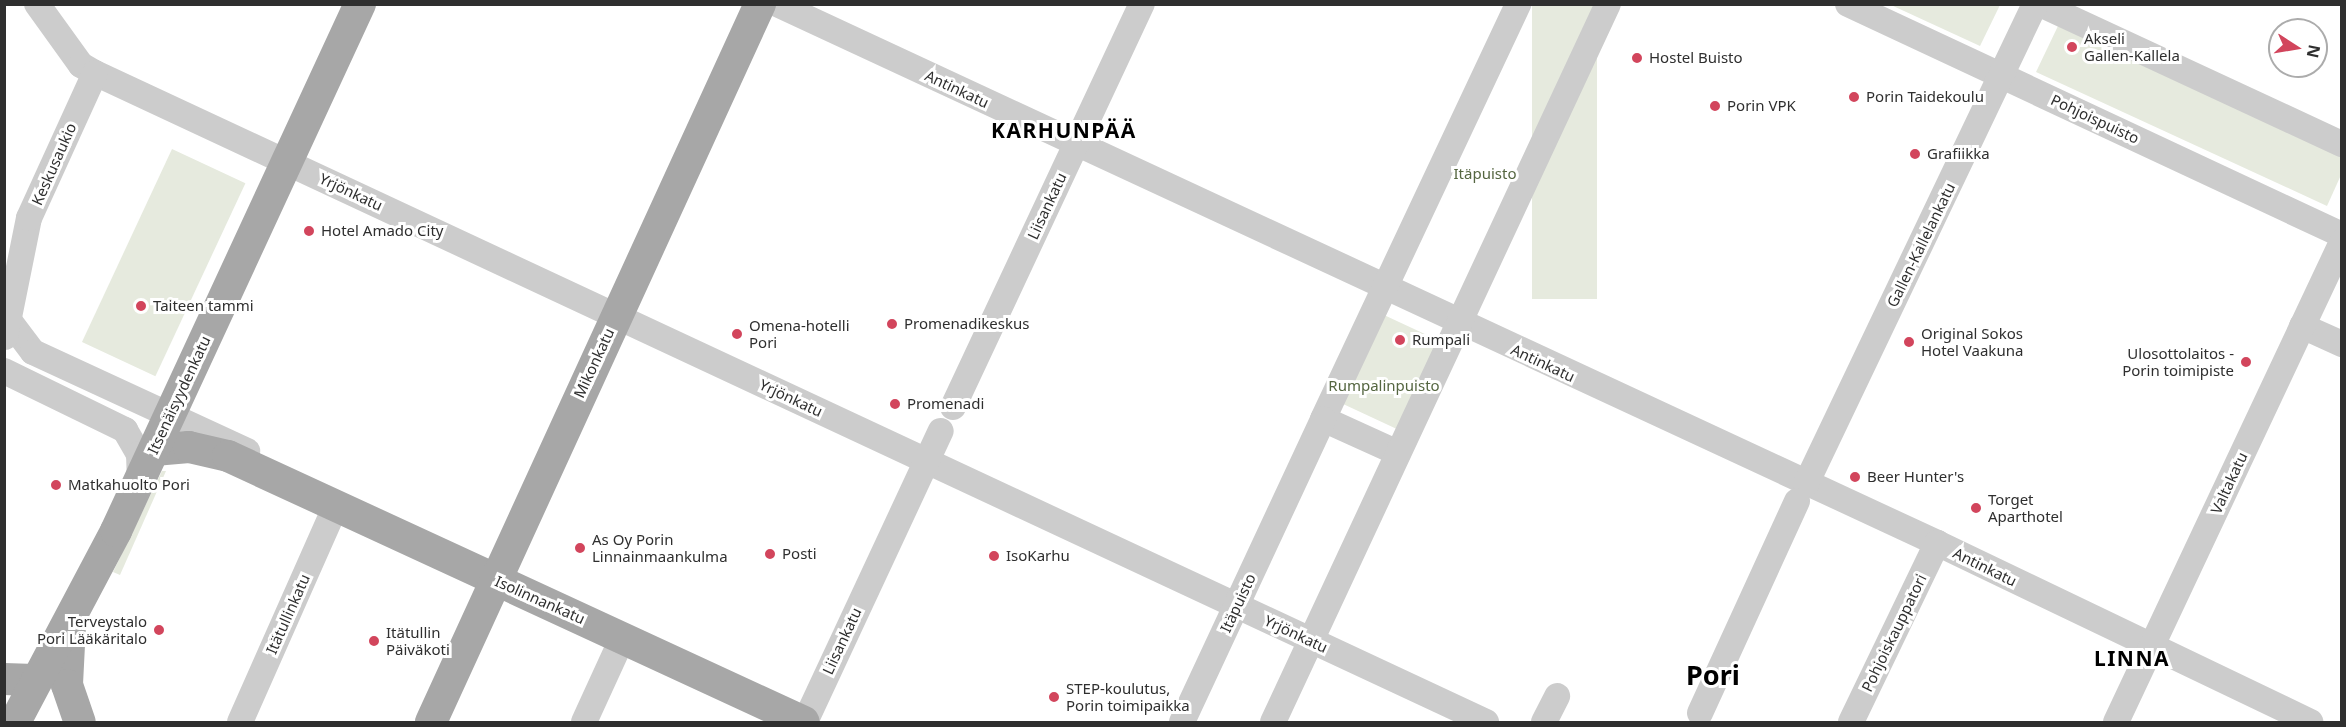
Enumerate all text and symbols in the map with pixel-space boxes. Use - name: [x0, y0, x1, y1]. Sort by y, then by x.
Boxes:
- north arrow: [2268, 18, 2328, 78]
- place label: Akseli Gallen-Kallela: [2084, 29, 2180, 64]
- marker: Akseli Gallen-Kallela: [2065, 40, 2079, 54]
- text: N: [2302, 43, 2326, 60]
- place label: Hostel Buisto: [1649, 49, 1743, 67]
- marker: Hostel Buisto: [1630, 51, 1644, 65]
- street label: Antinkatu: [922, 66, 992, 112]
- place label: Porin Taidekoulu: [1866, 88, 1984, 106]
- marker: Porin Taidekoulu: [1847, 90, 1861, 104]
- street label: Pohjoispuisto: [2048, 91, 2142, 147]
- place label: Porin VPK: [1727, 97, 1796, 115]
- marker: Porin VPK: [1708, 99, 1722, 113]
- district label: KARHUNPÄÄ: [991, 117, 1137, 143]
- street label: Keskusaukio: [28, 120, 80, 208]
- place label: Grafiikka: [1927, 145, 1990, 163]
- marker: Grafiikka: [1908, 147, 1922, 161]
- park label: Itäpuisto: [1454, 165, 1516, 183]
- street label: Yrjönkatu: [317, 170, 385, 214]
- street label: Liisankatu: [1024, 170, 1070, 242]
- street label: Gallen-Kallelankatu: [1883, 180, 1959, 310]
- place label: Hotel Amado City: [321, 222, 443, 240]
- marker: Hotel Amado City: [302, 224, 316, 238]
- place label: Taiteen tammi: [153, 297, 254, 315]
- marker: Taiteen tammi: [134, 299, 148, 313]
- place label: Promenadikeskus: [904, 315, 1029, 333]
- place label: Omena-hotelli Pori: [749, 316, 850, 351]
- marker: Promenadikeskus: [885, 317, 899, 331]
- place label: Original Sokos Hotel Vaakuna: [1921, 324, 2023, 359]
- street label: Mikonkatu: [570, 325, 618, 401]
- marker: Omena-hotelli Pori: [730, 327, 744, 341]
- place label: Rumpali: [1412, 331, 1470, 349]
- street label: Itsenäisyydenkatu: [144, 333, 214, 457]
- marker: Rumpali: [1393, 333, 1407, 347]
- marker: Original Sokos Hotel Vaakuna: [1902, 335, 1916, 349]
- street label: Antinkatu: [1508, 340, 1578, 386]
- place label: Ulosottolaitos - Porin toimipiste: [2122, 344, 2234, 379]
- marker: Ulosottolaitos - Porin toimipiste: [2239, 355, 2253, 369]
- street label: Yrjönkatu: [757, 376, 825, 420]
- park label: Rumpalinpuisto: [1328, 377, 1440, 395]
- place label: Promenadi: [907, 395, 984, 413]
- marker: Promenadi: [888, 397, 902, 411]
- street label: Valtakatu: [2207, 449, 2251, 517]
- place label: Beer Hunter's: [1867, 468, 1964, 486]
- marker: Beer Hunter's: [1848, 470, 1862, 484]
- place label: Matkahuolto Pori: [68, 476, 190, 494]
- marker: Matkahuolto Pori: [49, 478, 63, 492]
- place label: Torget Aparthotel: [1988, 490, 2063, 525]
- marker: Torget Aparthotel: [1969, 501, 1983, 515]
- place label: As Oy Porin Linnainmaankulma: [592, 530, 728, 565]
- marker: As Oy Porin Linnainmaankulma: [573, 541, 587, 555]
- street label: Antinkatu: [1950, 544, 2020, 590]
- place label: Posti: [782, 545, 817, 563]
- marker: Posti: [763, 547, 777, 561]
- place label: IsoKarhu: [1006, 547, 1070, 565]
- marker: IsoKarhu: [987, 549, 1001, 563]
- street label: Itätullinkatu: [262, 571, 314, 657]
- street label: Itäpuisto: [1217, 571, 1259, 635]
- street label: Pohjoiskauppatori: [1858, 571, 1930, 695]
- street label: Isolinnankatu: [492, 572, 588, 628]
- street label: Liisankatu: [819, 605, 865, 677]
- place label: Terveystalo Pori Lääkäritalo: [37, 612, 147, 647]
- street label: Yrjönkatu: [1262, 612, 1330, 656]
- marker: Terveystalo Pori Lääkäritalo: [152, 623, 166, 637]
- place label: Itätullin Päiväkoti: [386, 623, 450, 658]
- marker: Itätullin Päiväkoti: [367, 634, 381, 648]
- district label: LINNA: [2094, 645, 2170, 671]
- district label: Pori: [1686, 659, 1740, 691]
- place label: STEP-koulutus, Porin toimipaikka: [1066, 679, 1190, 714]
- marker: STEP-koulutus, Porin toimipaikka: [1047, 690, 1061, 704]

